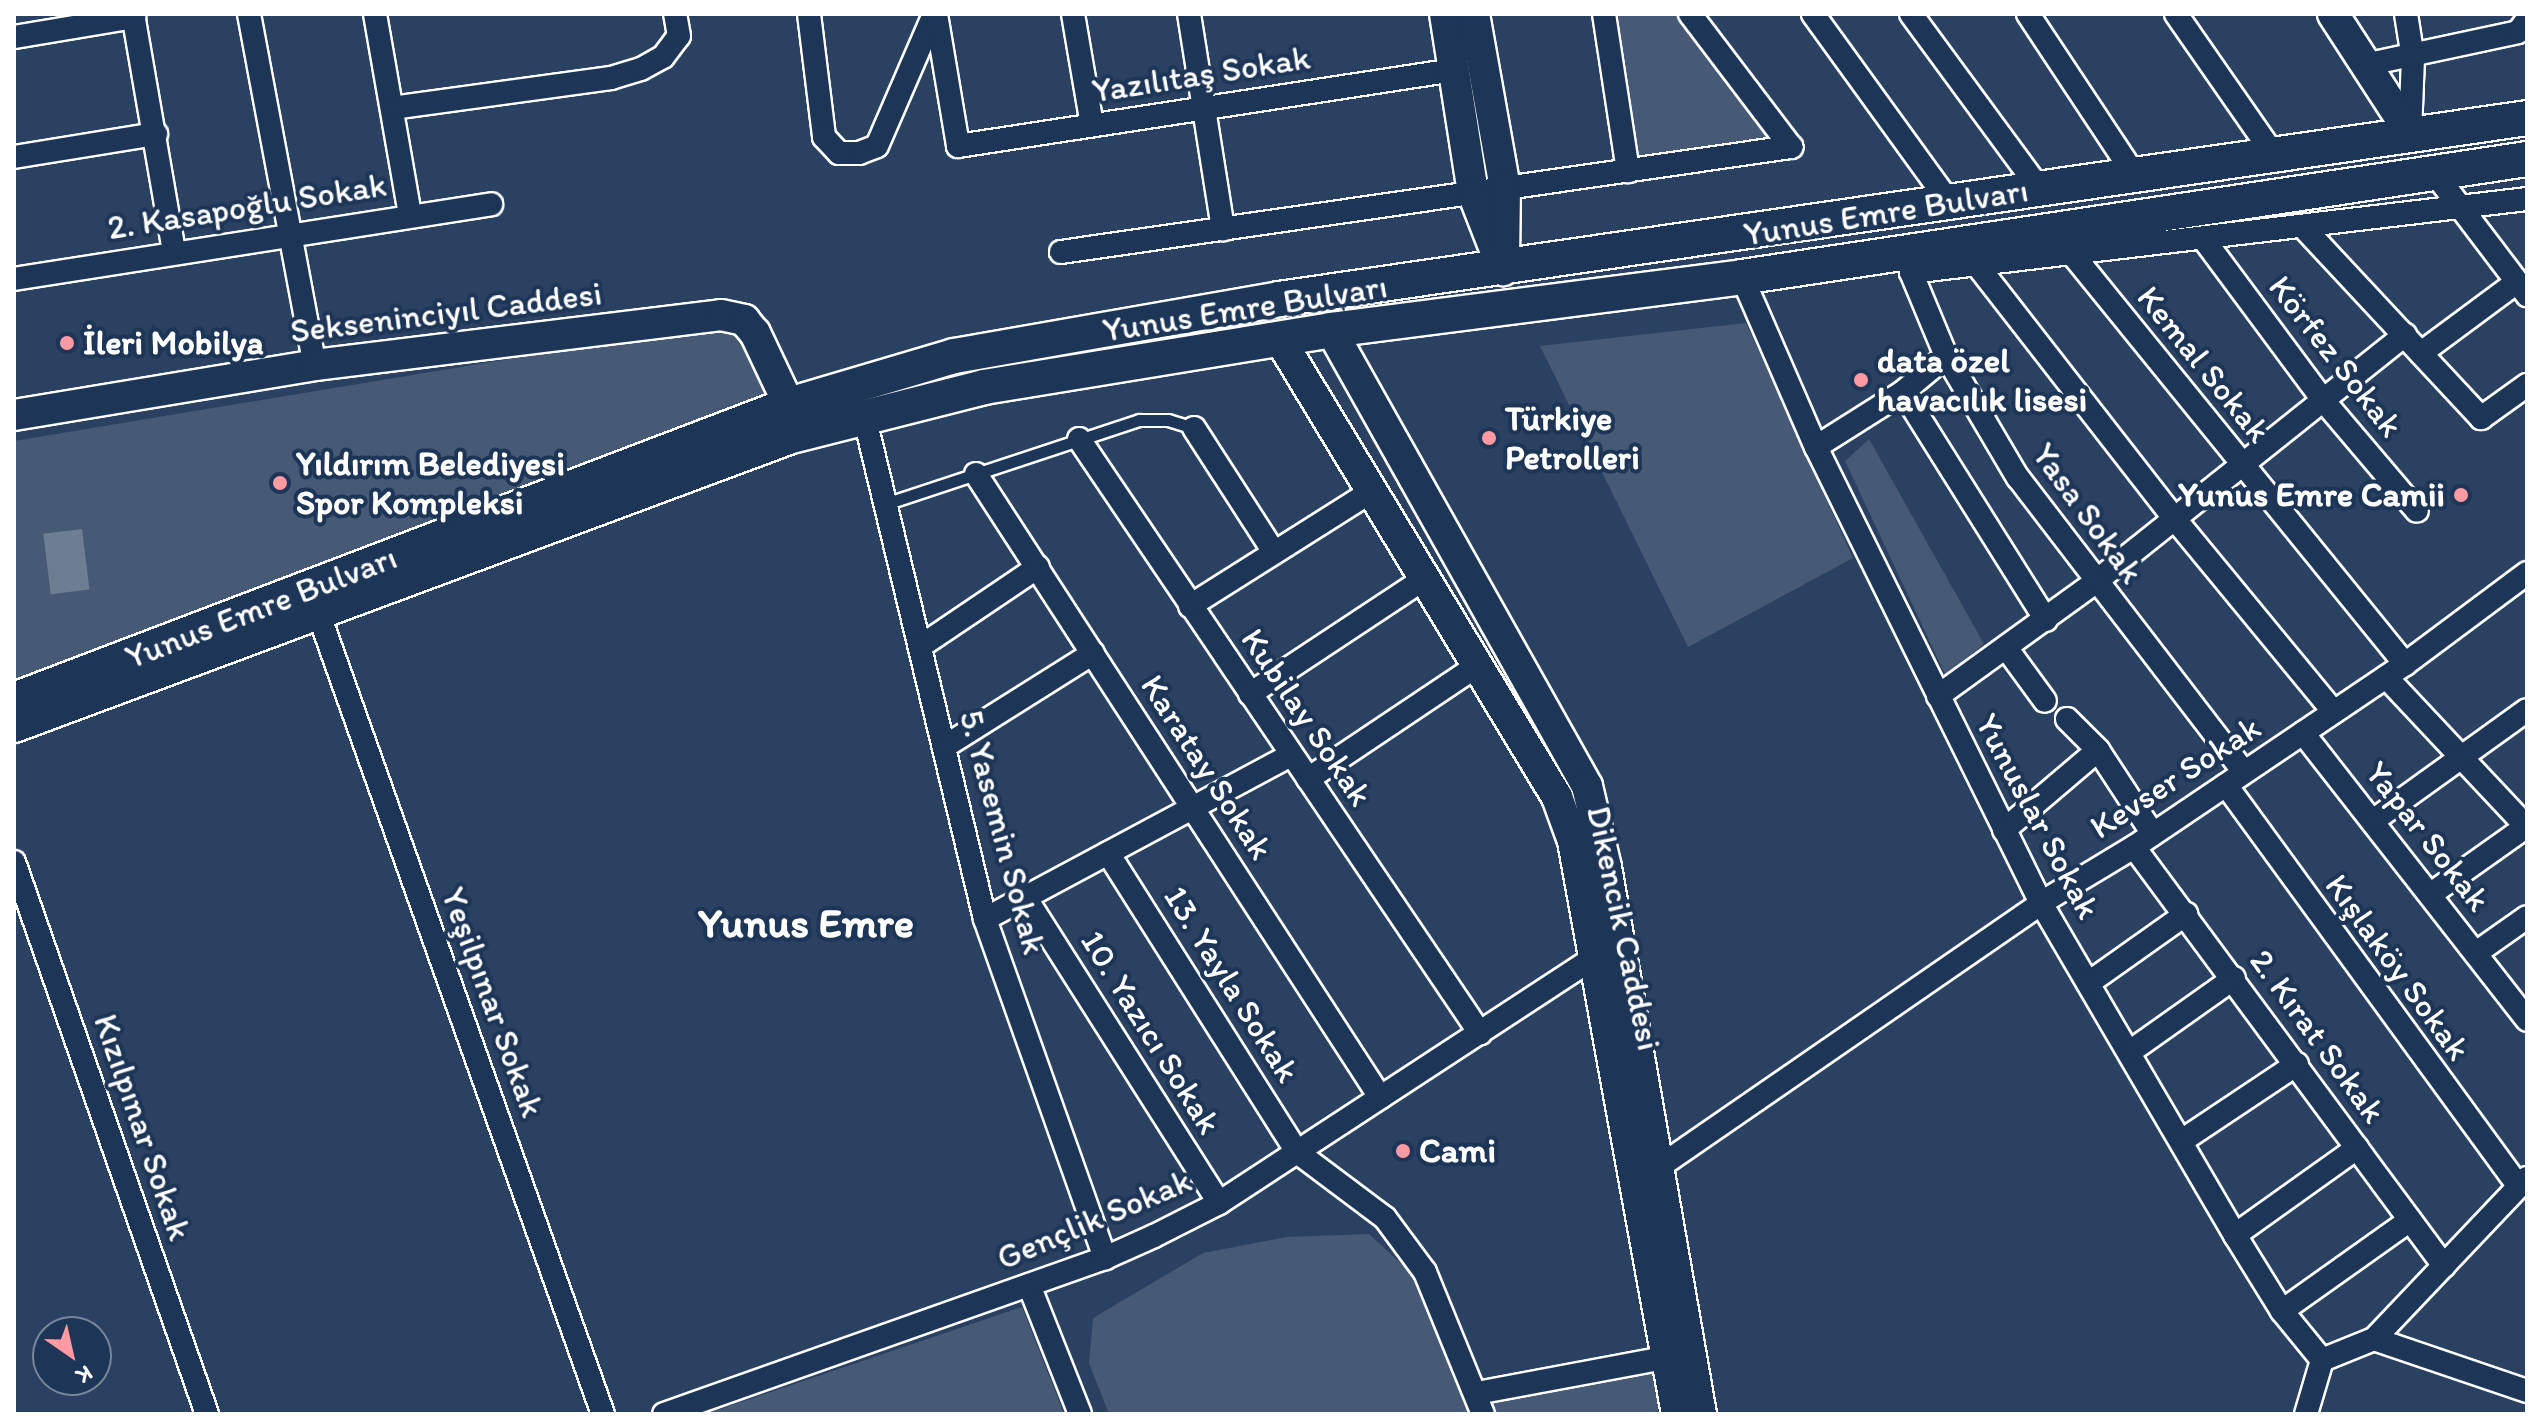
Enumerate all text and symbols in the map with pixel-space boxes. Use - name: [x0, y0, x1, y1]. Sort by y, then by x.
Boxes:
- street label: Yazılıtaş Sokak: [1090, 37, 1312, 111]
- street label: 2. Kasapoğlu Sokak: [105, 164, 389, 248]
- street label: Yunus Emre Bulvarı: [1741, 169, 2031, 255]
- street label: Yunus Emre Bulvarı: [1100, 265, 1390, 351]
- street label: Körfez Sokak: [2260, 267, 2412, 445]
- street label: Sekseninciyıl Caddesi: [288, 273, 604, 351]
- street label: Kemal Sokak: [2129, 278, 2279, 450]
- place label: İleri Mobilya: [83, 323, 265, 363]
- marker: İleri Mobilya: [58, 334, 76, 352]
- place label: data özel havacılık lisesi: [1877, 340, 2087, 420]
- marker: data özel havacılık lisesi: [1852, 371, 1870, 389]
- place label: Türkiye Petrolleri: [1505, 398, 1640, 478]
- marker: Türkiye Petrolleri: [1480, 429, 1498, 447]
- street label: Yasa Sokak: [2024, 435, 2152, 591]
- place label: Yıldırım Belediyesi Spor Kompleksi: [296, 443, 565, 522]
- marker: Yıldırım Belediyesi Spor Kompleksi: [271, 474, 289, 492]
- place label: Yunus Emre Camii: [2178, 475, 2445, 515]
- marker: Yunus Emre Camii: [2452, 486, 2470, 504]
- street label: Yunus Emre Bulvarı: [120, 537, 402, 677]
- street label: Kubilay Sokak: [1233, 620, 1381, 814]
- street label: Karatay Sokak: [1132, 667, 1282, 867]
- street label: 5. Yasemin Sokak: [951, 706, 1055, 958]
- street label: Yunuslar Sokak: [1967, 706, 2109, 926]
- street label: Kevser Sokak: [2083, 707, 2267, 847]
- street label: Yapar Sokak: [2357, 753, 2499, 919]
- street label: Dikencik Caddesi: [1578, 802, 1670, 1054]
- street label: Kışlaköy Sokak: [2317, 866, 2479, 1068]
- street label: 13. Yayla Sokak: [1156, 879, 1308, 1089]
- street label: Yeşilpınar Sokak: [433, 882, 553, 1122]
- district label: Yunus Emre: [699, 898, 913, 948]
- street label: 10. Yazıcı Sokak: [1072, 923, 1230, 1141]
- street label: 2. Kırat Sokak: [2242, 942, 2394, 1130]
- street label: Kızılpınar Sokak: [85, 1009, 201, 1245]
- place label: Cami: [1419, 1131, 1496, 1171]
- marker: Cami: [1394, 1142, 1412, 1160]
- street label: Gençlik Sokak: [991, 1160, 1197, 1278]
- north arrow: [32, 1316, 112, 1396]
- text: K: [71, 1360, 98, 1390]

